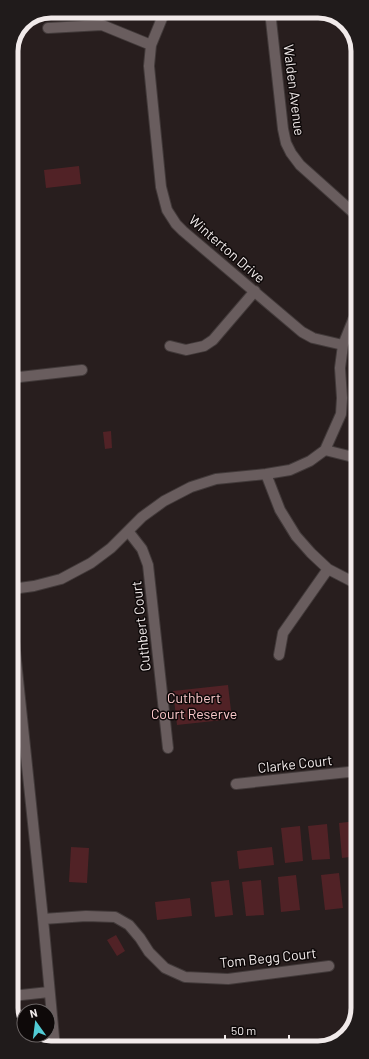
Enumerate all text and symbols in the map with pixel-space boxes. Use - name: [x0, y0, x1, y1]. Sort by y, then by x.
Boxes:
- street label: Walden Avenue: [280, 43, 309, 137]
- street label: Winterton Drive: [186, 211, 269, 286]
- street label: Cuthbert Court: [127, 580, 154, 672]
- park label: Cuthbert Court Reserve: [151, 689, 237, 722]
- street label: Clarke Court: [257, 751, 333, 776]
- street label: Tom Begg Court: [219, 944, 317, 971]
- north arrow: [16, 1003, 56, 1043]
- text: N: [28, 1006, 39, 1020]
- scale bar: [225, 1017, 289, 1043]
- text: 50 m: [231, 1023, 256, 1037]

